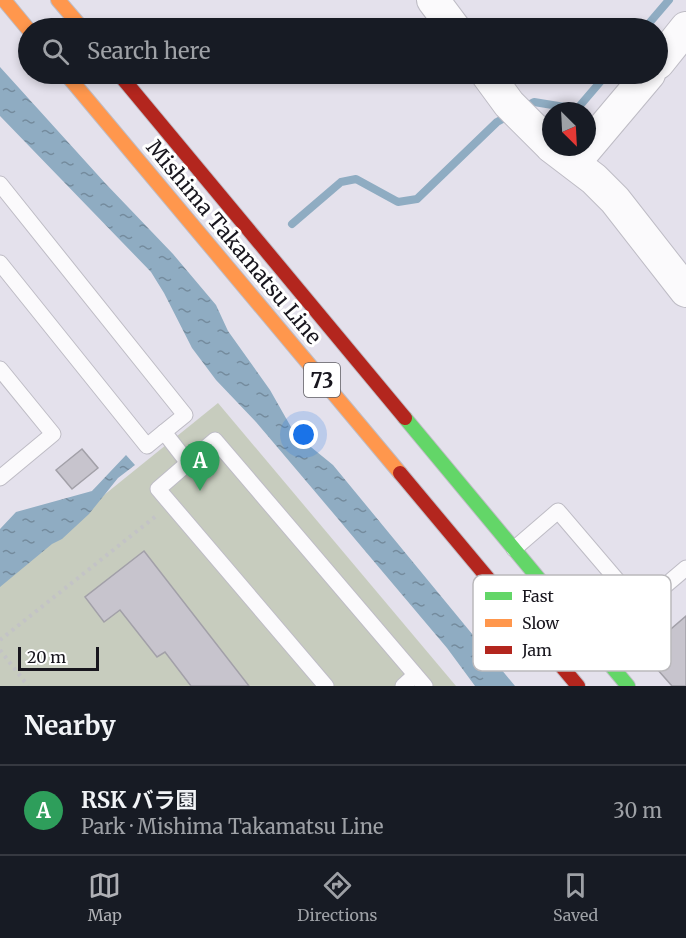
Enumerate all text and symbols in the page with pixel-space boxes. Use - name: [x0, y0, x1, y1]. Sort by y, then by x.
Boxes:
- search box: [18, 18, 668, 84]
- icon: search: [39, 35, 72, 68]
- text: Search here: [87, 37, 210, 65]
- north arrow: [542, 102, 596, 156]
- street label: Mishima Takamatsu Line: [141, 134, 327, 350]
- road number: 73: [304, 363, 340, 397]
- your location: [289, 420, 318, 449]
- pin: A: [180, 442, 220, 491]
- legend: [473, 575, 671, 671]
- text: Fast: [522, 586, 555, 606]
- text: Slow: [522, 613, 560, 633]
- text: Jam: [521, 640, 552, 660]
- scale bar: [18, 644, 99, 672]
- text: 20 m: [27, 647, 66, 667]
- text: Nearby: [24, 709, 116, 742]
- text: RSK バラ園: [81, 786, 198, 814]
- text: A: [36, 798, 51, 823]
- text: 30 m: [613, 798, 662, 823]
- text: Park · Mishima Takamatsu Line: [81, 814, 383, 839]
- tab: Map: [88, 869, 122, 925]
- tab: Directions: [297, 869, 377, 925]
- tab: Saved: [553, 869, 598, 925]

